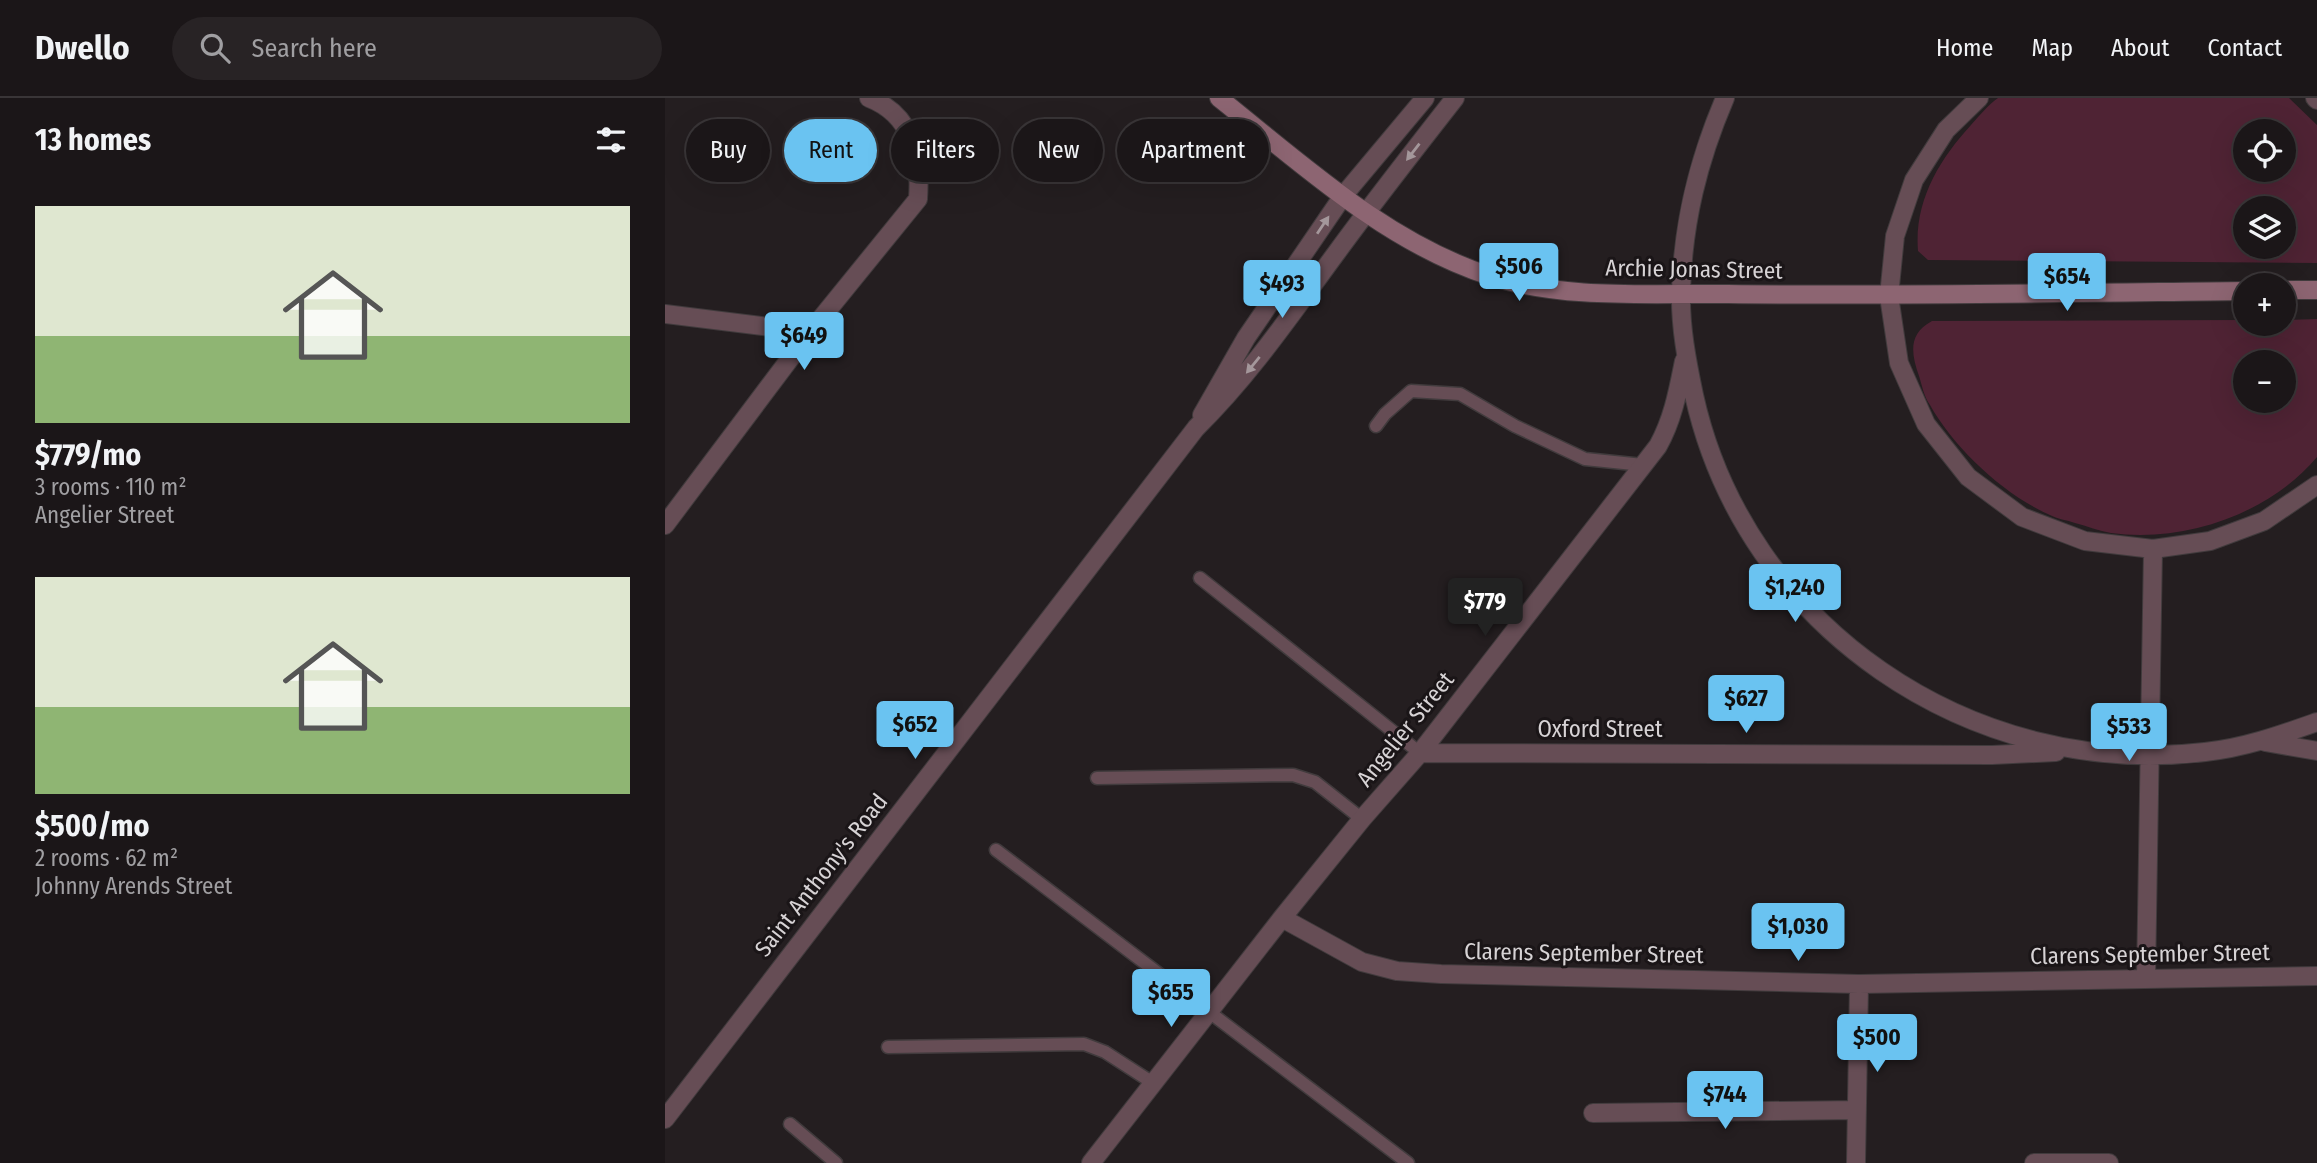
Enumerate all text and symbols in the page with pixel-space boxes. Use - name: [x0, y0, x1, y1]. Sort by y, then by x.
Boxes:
- search box: [172, 17, 662, 80]
- text: Dwello: [35, 28, 130, 68]
- icon: search: [196, 29, 234, 67]
- text: Search here: [252, 33, 377, 64]
- text: Home: [1936, 34, 1993, 62]
- text: Map: [2031, 34, 2073, 62]
- text: About: [2111, 34, 2169, 62]
- text: Contact: [2207, 34, 2282, 62]
- chip: Buy: [686, 119, 770, 182]
- chip: Rent: [784, 119, 877, 182]
- chip: Filters: [891, 119, 999, 182]
- chip: New: [1013, 119, 1103, 182]
- chip: Apartment: [1117, 119, 1269, 182]
- map controls: [2233, 119, 2296, 413]
- button: locate: [2233, 119, 2296, 182]
- icon: filters: [592, 121, 630, 159]
- text: 13 homes: [35, 122, 151, 158]
- one-way arrow: [1406, 143, 1420, 161]
- button: layers: [2233, 196, 2296, 259]
- one-way arrow: [1316, 216, 1330, 234]
- pin: $506: [1478, 244, 1560, 303]
- icon: home: [270, 252, 396, 378]
- text: $506: [1495, 252, 1543, 280]
- street label: Archie Jonas Street: [1605, 253, 1783, 285]
- pin: $654: [2026, 254, 2108, 313]
- pin: $493: [1241, 260, 1323, 320]
- text: $654: [2044, 262, 2090, 290]
- text: $493: [1259, 269, 1305, 297]
- button: +: [2233, 273, 2296, 336]
- pin: $649: [763, 313, 845, 372]
- text: $649: [781, 321, 827, 349]
- button: −: [2233, 350, 2296, 413]
- one-way arrow: [1245, 356, 1260, 374]
- text: $779/mo: [35, 437, 141, 473]
- text: 3 rooms · 110 m²: [35, 473, 186, 501]
- text: Angelier Street: [35, 501, 174, 529]
- pin: $1,240: [1738, 564, 1852, 624]
- text: $1,240: [1765, 573, 1825, 601]
- pin: $779: [1444, 578, 1526, 638]
- text: $779: [1464, 587, 1506, 615]
- icon: home: [270, 623, 396, 749]
- street label: Angelier Street: [1350, 666, 1460, 792]
- pin: $627: [1705, 676, 1787, 735]
- text: $627: [1724, 684, 1768, 712]
- pin: $652: [874, 702, 956, 761]
- pin: $533: [2088, 704, 2170, 763]
- text: $652: [892, 710, 938, 738]
- text: $533: [2107, 712, 2151, 740]
- street label: Oxford Street: [1538, 715, 1663, 743]
- street label: Saint Anthony's Road: [749, 788, 893, 962]
- text: $500/mo: [35, 808, 149, 844]
- text: 2 rooms · 62 m²: [35, 844, 178, 872]
- text: Johnny Arends Street: [35, 872, 232, 900]
- pin: $1,030: [1741, 904, 1855, 963]
- text: $1,030: [1768, 912, 1829, 940]
- street label: Clarens September Street: [1464, 937, 1704, 969]
- street label: Clarens September Street: [2030, 938, 2270, 970]
- pin: $655: [1130, 970, 1212, 1029]
- text: $655: [1148, 978, 1194, 1006]
- pin: $500: [1836, 1014, 1918, 1074]
- text: $500: [1853, 1023, 1901, 1051]
- pin: $744: [1684, 1072, 1766, 1131]
- text: $744: [1703, 1080, 1747, 1108]

